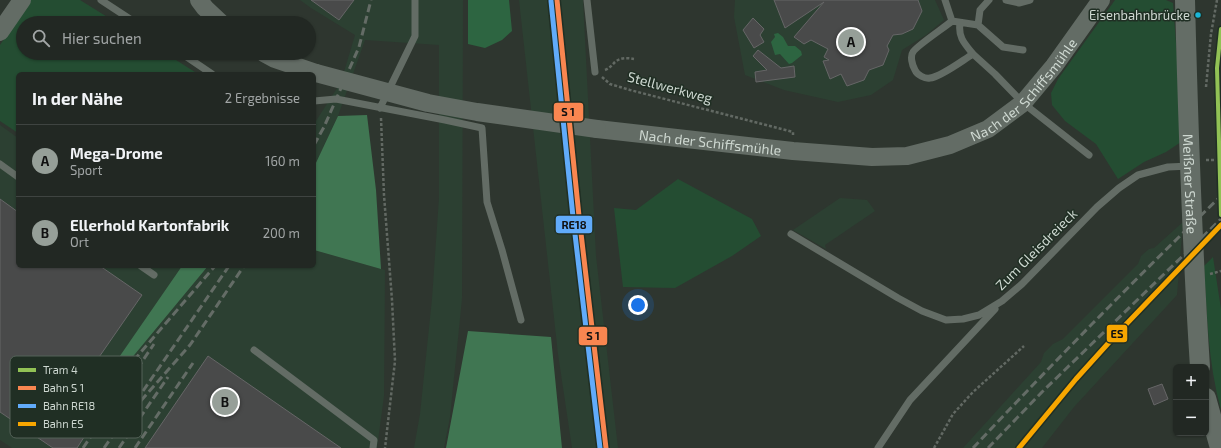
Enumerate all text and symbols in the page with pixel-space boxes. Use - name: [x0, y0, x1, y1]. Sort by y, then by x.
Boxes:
- place label: Eisenbahnbrücke: [1089, 7, 1190, 23]
- marker: Eisenbahnbrücke: [1193, 10, 1203, 20]
- search box: [16, 16, 316, 60]
- icon: search: [30, 27, 52, 49]
- pin: A: [838, 27, 864, 57]
- text: Hier suchen: [62, 29, 142, 47]
- street label: Nach der Schiffsmühle: [967, 34, 1080, 144]
- street label: Stellwerkweg: [626, 67, 715, 107]
- text: In der Nähe: [32, 88, 123, 108]
- text: 2 Ergebnisse: [225, 90, 300, 106]
- line badge: S 1: [553, 102, 584, 122]
- text: S 1: [561, 105, 575, 118]
- street label: Nach der Schiffsmühle: [638, 125, 782, 158]
- street label: Meißner Straße: [1180, 133, 1201, 234]
- text: Mega-Drome: [70, 144, 163, 162]
- text: A: [41, 153, 49, 169]
- text: 160 m: [265, 153, 300, 169]
- text: Sport: [70, 162, 102, 178]
- street label: Zum Gleisdreieck: [992, 205, 1080, 293]
- line badge: RE18: [555, 215, 593, 234]
- text: Ellerhold Kartonfabrik: [70, 216, 229, 234]
- text: RE18: [561, 218, 587, 231]
- text: B: [41, 225, 49, 241]
- text: 200 m: [263, 225, 300, 241]
- text: Ort: [70, 234, 89, 250]
- your location: [628, 295, 648, 315]
- line badge: ES: [1106, 324, 1128, 343]
- line badge: S 1: [578, 326, 608, 346]
- text: ES: [1111, 327, 1124, 340]
- text: S 1: [586, 329, 600, 342]
- legend: [10, 356, 142, 438]
- text: Tram 4: [43, 363, 78, 376]
- map controls: [1173, 364, 1209, 436]
- button: +: [1173, 364, 1209, 400]
- text: Bahn S 1: [43, 381, 84, 394]
- pin: B: [212, 387, 238, 417]
- text: Bahn RE18: [43, 399, 95, 412]
- button: −: [1173, 400, 1209, 436]
- text: Bahn ES: [43, 417, 83, 430]

